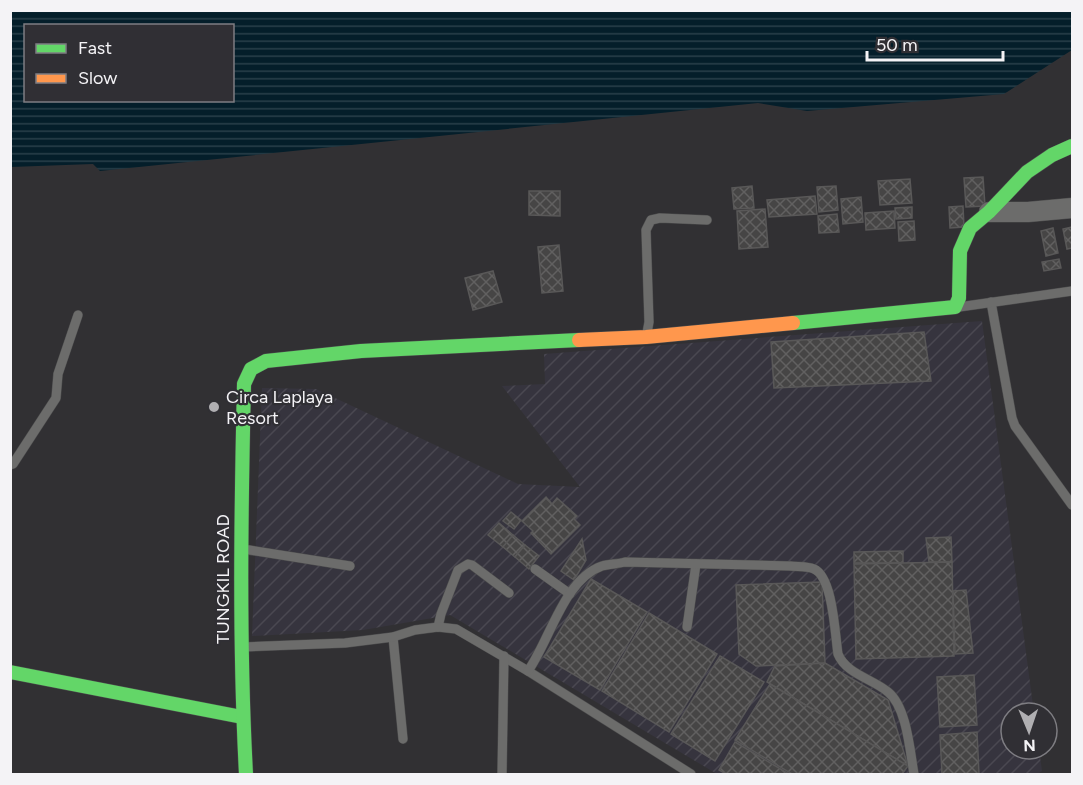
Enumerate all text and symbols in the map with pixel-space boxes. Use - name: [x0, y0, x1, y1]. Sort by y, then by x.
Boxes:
- legend: [24, 24, 234, 102]
- scale bar: [867, 24, 1004, 62]
- text: 50 m: [876, 34, 918, 56]
- text: Fast: [78, 37, 112, 59]
- text: Slow: [78, 67, 117, 89]
- place label: Circa Laplaya Resort: [226, 386, 333, 429]
- marker: Circa Laplaya Resort: [207, 400, 221, 414]
- street label: TUNGKIL ROAD: [212, 514, 234, 644]
- north arrow: [999, 701, 1059, 761]
- text: N: [1023, 736, 1036, 755]

